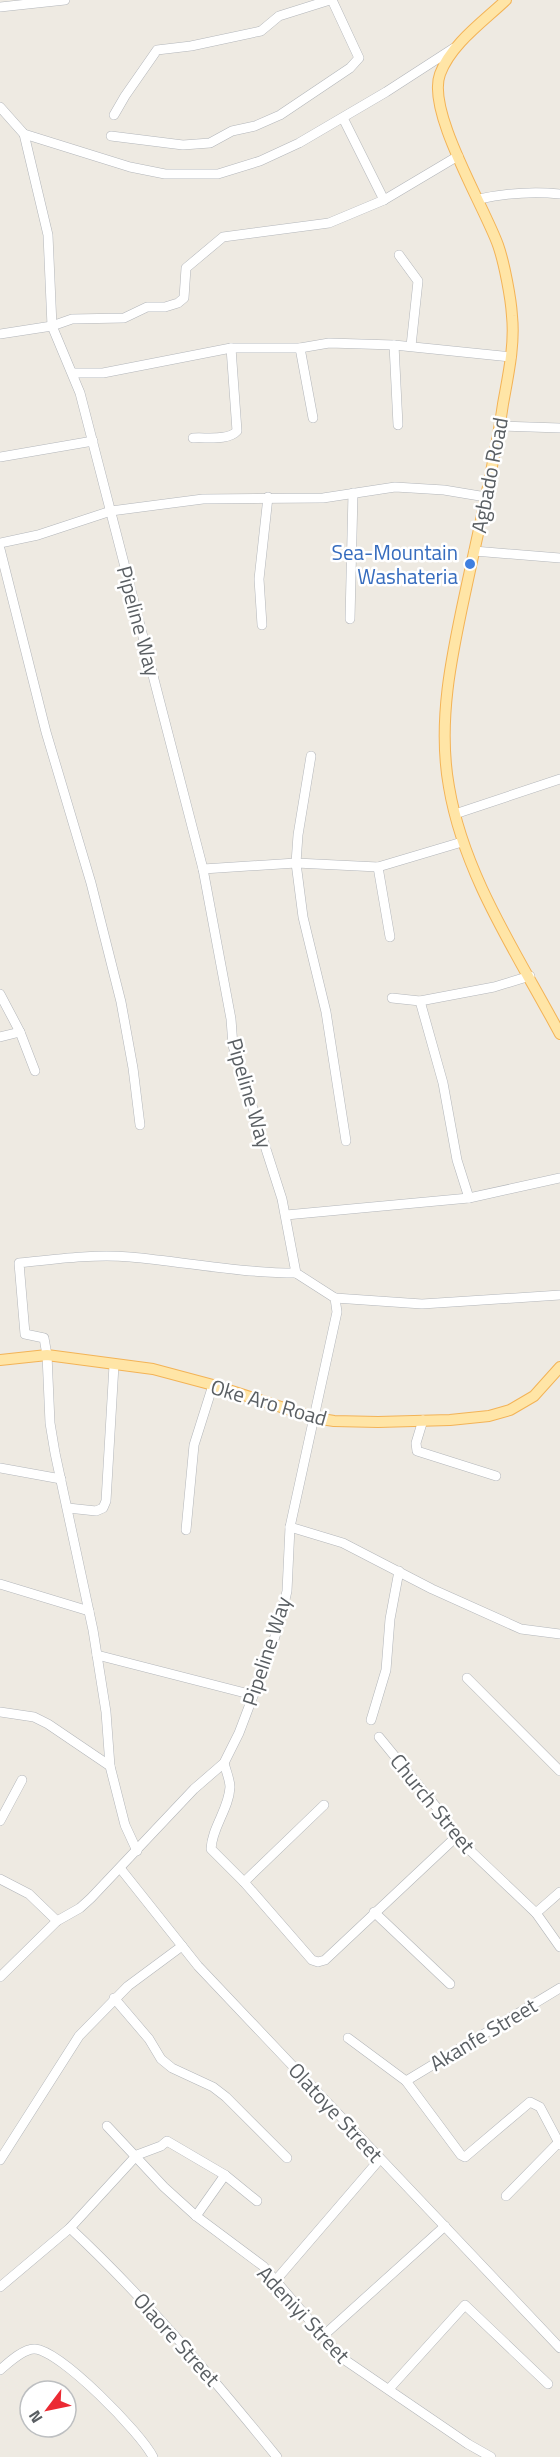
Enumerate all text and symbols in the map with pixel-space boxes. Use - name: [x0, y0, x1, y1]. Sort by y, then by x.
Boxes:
- street label: Agbado Road: [462, 415, 516, 535]
- place label: Sea-Mountain Washateria: [332, 536, 458, 592]
- marker: Sea-Mountain Washateria: [463, 557, 477, 571]
- street label: Pipeline Way: [109, 562, 169, 680]
- street label: Pipeline Way: [219, 1034, 281, 1152]
- street label: Oke Aro Road: [207, 1370, 331, 1434]
- street label: Pipeline Way: [233, 1592, 299, 1710]
- street label: Church Street: [383, 1746, 484, 1860]
- street label: Akanfe Street: [423, 1989, 543, 2079]
- street label: Olatoye Street: [281, 2055, 391, 2170]
- street label: Adeniyi Street: [250, 2258, 358, 2371]
- street label: Olaore Street: [126, 2285, 228, 2394]
- north arrow: [18, 2379, 78, 2439]
- text: N: [22, 2406, 48, 2428]

